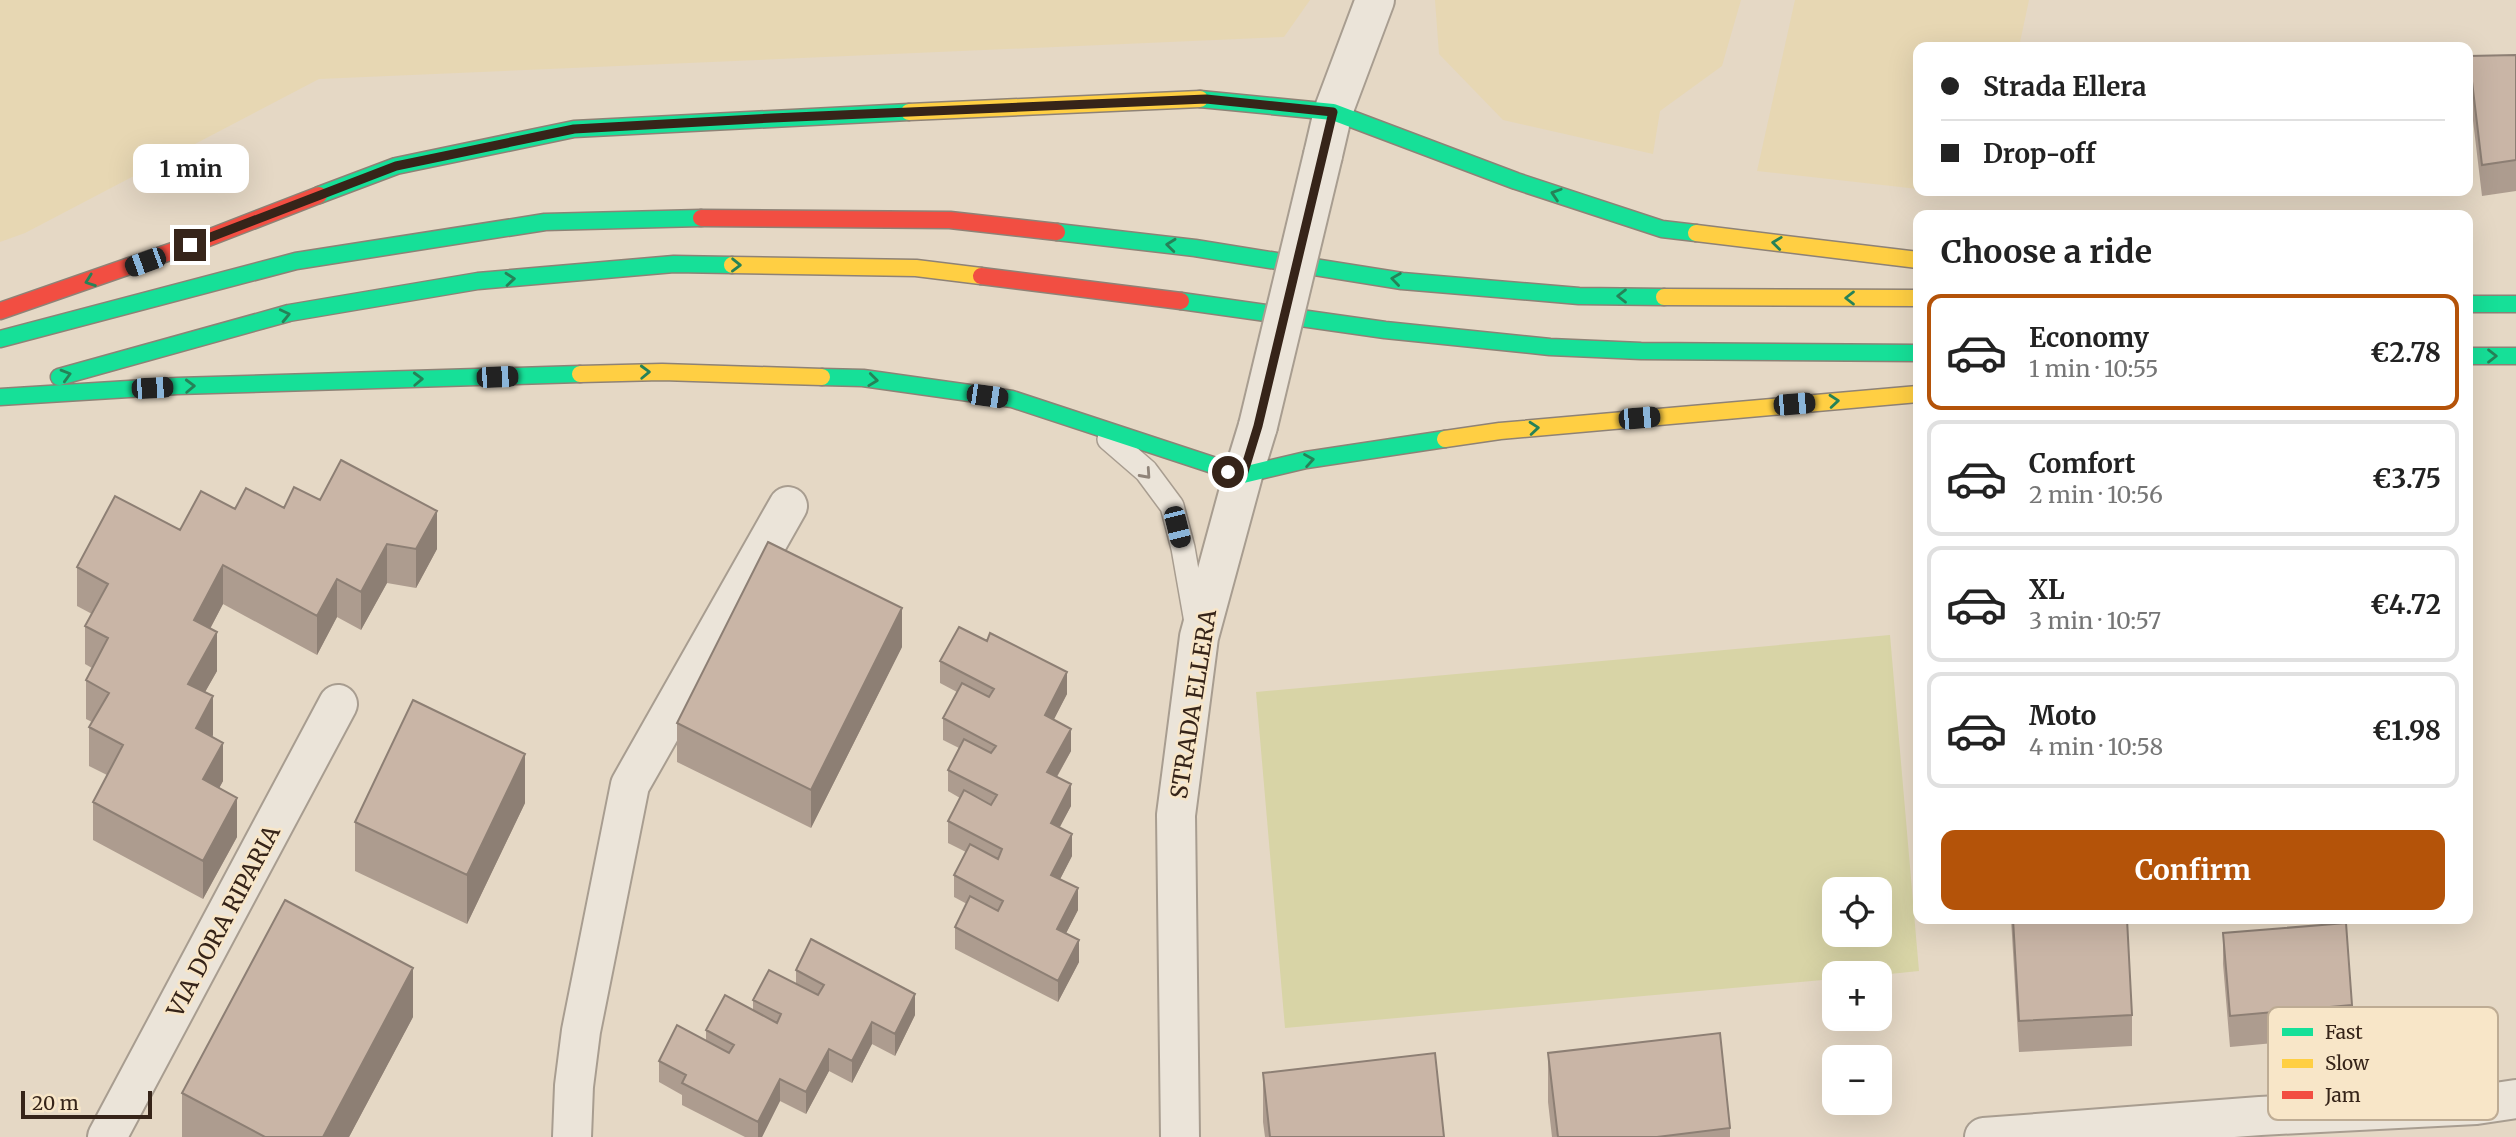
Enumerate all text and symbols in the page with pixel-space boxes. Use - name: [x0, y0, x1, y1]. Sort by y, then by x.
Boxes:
- text: Strada Ellera: [1983, 70, 2147, 103]
- text: Drop-off: [1983, 137, 2096, 170]
- callout: 1 min: [132, 144, 248, 192]
- text: 1 min: [160, 154, 222, 183]
- one-way arrow: [1551, 188, 1563, 202]
- route end: [174, 229, 206, 261]
- text: Choose a ride: [1941, 232, 2152, 272]
- one-way arrow: [1771, 235, 1783, 250]
- one-way arrow: [1165, 238, 1176, 253]
- car: [122, 245, 169, 279]
- one-way arrow: [732, 257, 742, 273]
- one-way arrow: [504, 272, 515, 287]
- one-way arrow: [1390, 272, 1401, 287]
- one-way arrow: [84, 273, 96, 287]
- one-way arrow: [1617, 289, 1628, 304]
- one-way arrow: [1844, 290, 1855, 306]
- one-way arrow: [279, 309, 291, 323]
- icon: car: [1945, 321, 2008, 384]
- text: Economy: [2029, 321, 2149, 354]
- text: €2.78: [2370, 336, 2441, 369]
- one-way arrow: [2487, 348, 2498, 364]
- text: 1 min · 10:55: [2029, 354, 2158, 383]
- one-way arrow: [640, 364, 651, 380]
- car: [476, 366, 519, 388]
- one-way arrow: [60, 369, 72, 384]
- one-way arrow: [413, 371, 424, 387]
- one-way arrow: [867, 372, 878, 387]
- car: [131, 376, 174, 400]
- one-way arrow: [186, 378, 196, 394]
- car: [965, 383, 1010, 409]
- car: [1773, 392, 1816, 416]
- one-way arrow: [1829, 394, 1840, 409]
- car: [1618, 406, 1661, 430]
- one-way arrow: [1528, 420, 1540, 435]
- icon: car: [1945, 447, 2008, 510]
- text: Comfort: [2029, 447, 2135, 480]
- one-way arrow: [1303, 453, 1315, 468]
- route start: [1212, 456, 1244, 488]
- text: €3.75: [2372, 462, 2441, 495]
- one-way arrow: [1138, 465, 1151, 478]
- text: 2 min · 10:56: [2029, 480, 2163, 509]
- car: [1162, 504, 1193, 550]
- icon: car: [1945, 573, 2008, 636]
- text: XL: [2029, 573, 2065, 606]
- text: €4.72: [2370, 588, 2441, 621]
- text: 3 min · 10:57: [2029, 606, 2161, 635]
- street label: STRADA ELLERA: [1164, 607, 1222, 801]
- icon: car: [1945, 699, 2008, 762]
- text: Moto: [2029, 699, 2096, 732]
- text: €1.98: [2372, 714, 2441, 747]
- text: 4 min · 10:58: [2029, 732, 2163, 761]
- street label: VIA DORA RIPARIA: [160, 819, 286, 1023]
- button: Confirm: [1941, 830, 2445, 910]
- map controls: [1822, 877, 1892, 1115]
- button: locate: [1822, 877, 1892, 947]
- button: +: [1822, 961, 1892, 1031]
- legend: [2268, 1007, 2498, 1120]
- text: Fast: [2325, 1020, 2363, 1044]
- button: −: [1822, 1045, 1892, 1115]
- text: Slow: [2325, 1051, 2370, 1075]
- text: Jam: [2324, 1083, 2361, 1107]
- scale bar: [21, 1088, 152, 1120]
- text: 20 m: [32, 1091, 79, 1115]

